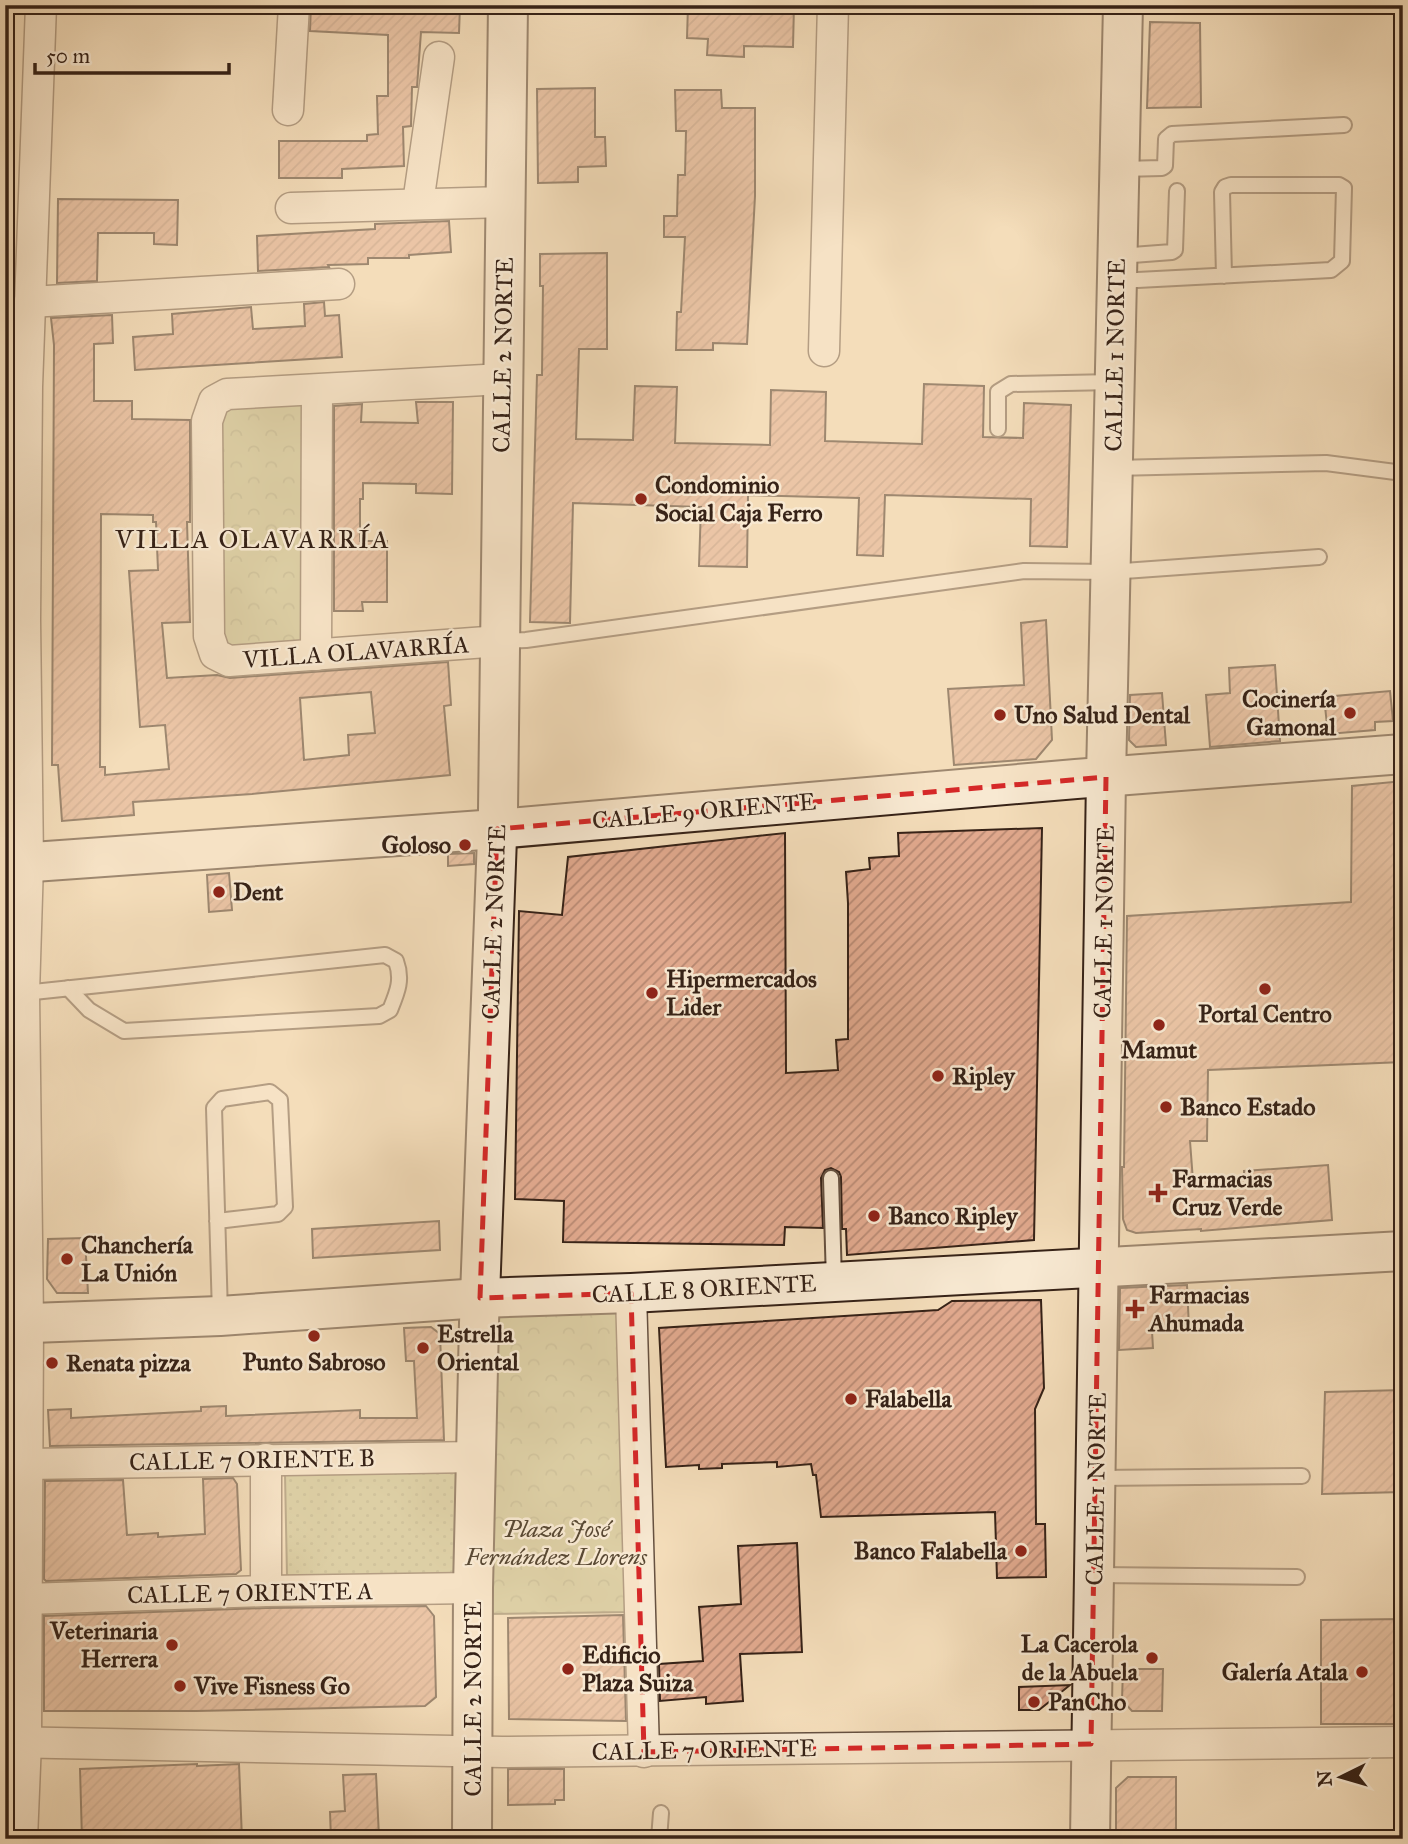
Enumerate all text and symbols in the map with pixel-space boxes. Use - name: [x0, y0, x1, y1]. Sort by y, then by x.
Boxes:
- scale bar: [35, 32, 229, 76]
- text: 50 m: [46, 43, 91, 69]
- street label: CALLE 2 NORTE: [486, 257, 520, 453]
- street label: CALLE 1 NORTE: [1098, 258, 1132, 452]
- place label: Condominio Social Caja Ferro: [655, 470, 823, 528]
- marker: Condominio Social Caja Ferro: [633, 491, 649, 507]
- district label: VILLA OLAVARRÍA: [114, 523, 391, 555]
- street label: VILLA OLAVARRÍA: [241, 629, 470, 675]
- place label: Cocinería Gamonal: [1242, 684, 1337, 742]
- place label: Uno Salud Dental: [1014, 700, 1191, 730]
- marker: Cocinería Gamonal: [1342, 705, 1358, 721]
- marker: Uno Salud Dental: [992, 707, 1008, 723]
- street label: CALLE 9 ORIENTE: [591, 786, 817, 836]
- street label: CALLE 2 NORTE: [476, 824, 512, 1020]
- street label: CALLE 1 NORTE: [1087, 825, 1121, 1019]
- place label: Goloso: [382, 830, 451, 860]
- marker: Goloso: [457, 837, 473, 853]
- place label: Dent: [233, 877, 284, 907]
- marker: Dent: [211, 884, 227, 900]
- place label: Hipermercados Lider: [666, 964, 817, 1022]
- marker: Portal Centro: [1257, 981, 1273, 997]
- marker: Hipermercados Lider: [644, 985, 660, 1001]
- place label: Portal Centro: [1198, 999, 1332, 1029]
- marker: Mamut: [1151, 1017, 1167, 1033]
- place label: Mamut: [1121, 1035, 1198, 1065]
- place label: Ripley: [952, 1061, 1017, 1091]
- marker: Ripley: [930, 1068, 946, 1084]
- place label: Banco Estado: [1180, 1092, 1315, 1122]
- marker: Banco Estado: [1158, 1099, 1174, 1115]
- place label: Farmacias Cruz Verde: [1172, 1164, 1282, 1222]
- marker: Farmacias Cruz Verde: [1150, 1185, 1166, 1201]
- place label: Banco Ripley: [888, 1201, 1019, 1231]
- marker: Banco Ripley: [866, 1208, 882, 1224]
- place label: Chanchería La Unión: [81, 1230, 194, 1288]
- marker: Chanchería La Unión: [59, 1251, 75, 1267]
- street label: CALLE 8 ORIENTE: [591, 1268, 817, 1310]
- place label: Farmacias Ahumada: [1147, 1280, 1249, 1338]
- marker: Farmacias Ahumada: [1127, 1301, 1143, 1317]
- place label: Estrella Oriental: [437, 1319, 519, 1377]
- marker: Punto Sabroso: [306, 1328, 322, 1344]
- marker: Estrella Oriental: [415, 1340, 431, 1356]
- place label: Punto Sabroso: [242, 1347, 386, 1377]
- place label: Renata pizza: [66, 1348, 191, 1378]
- marker: Renata pizza: [44, 1355, 60, 1371]
- place label: Falabella: [865, 1384, 953, 1414]
- marker: Falabella: [843, 1391, 859, 1407]
- street label: CALLE 1 NORTE: [1079, 1392, 1113, 1586]
- street label: CALLE 7 ORIENTE B: [129, 1443, 375, 1477]
- park label: Plaza José Fernández Llorens: [464, 1514, 648, 1572]
- place label: Banco Falabella: [854, 1536, 1008, 1566]
- marker: Banco Falabella: [1013, 1543, 1029, 1559]
- street label: CALLE 7 ORIENTE A: [127, 1576, 373, 1610]
- street label: CALLE 2 NORTE: [458, 1601, 488, 1797]
- place label: Veterinaria Herrera: [49, 1616, 159, 1674]
- place label: La Cacerola de la Abuela: [1021, 1629, 1139, 1687]
- marker: Veterinaria Herrera: [164, 1637, 180, 1653]
- place label: Edificio Plaza Suiza: [582, 1640, 694, 1698]
- marker: La Cacerola de la Abuela: [1144, 1650, 1160, 1666]
- place label: Galería Atala: [1222, 1657, 1349, 1687]
- marker: Edificio Plaza Suiza: [560, 1661, 576, 1677]
- marker: Galería Atala: [1354, 1664, 1370, 1680]
- place label: Vive Fisness Go: [193, 1671, 350, 1701]
- marker: Vive Fisness Go: [172, 1678, 188, 1694]
- place label: PanCho: [1048, 1687, 1126, 1717]
- marker: PanCho: [1026, 1694, 1042, 1710]
- street label: CALLE 7 ORIENTE: [591, 1733, 817, 1767]
- north arrow: [1306, 1742, 1376, 1812]
- text: N: [1312, 1769, 1337, 1787]

